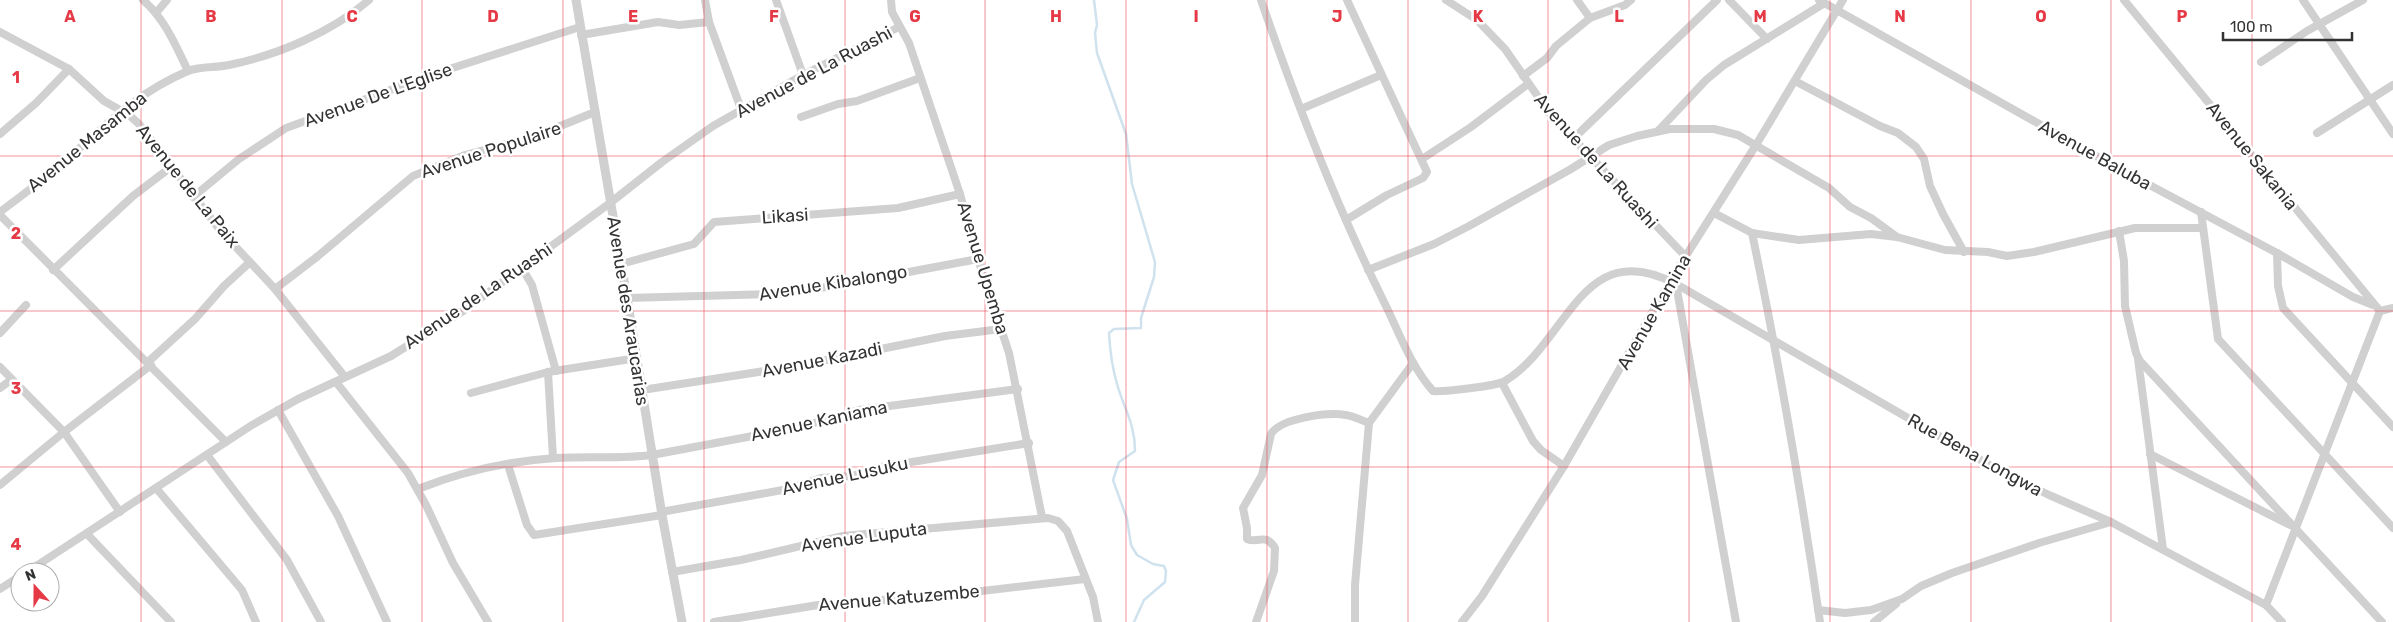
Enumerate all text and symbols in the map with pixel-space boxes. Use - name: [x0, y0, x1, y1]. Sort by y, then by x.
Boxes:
- text: A: [64, 7, 76, 26]
- text: B: [205, 7, 217, 26]
- text: C: [346, 7, 358, 26]
- text: D: [487, 7, 499, 26]
- text: E: [628, 7, 638, 26]
- text: F: [769, 7, 779, 26]
- text: G: [909, 7, 921, 26]
- text: H: [1050, 7, 1062, 26]
- text: I: [1193, 7, 1199, 26]
- text: J: [1332, 7, 1342, 26]
- text: K: [1473, 7, 1484, 26]
- text: L: [1614, 7, 1624, 26]
- text: M: [1753, 7, 1767, 26]
- text: N: [1894, 7, 1906, 26]
- text: O: [2035, 7, 2047, 26]
- text: P: [2177, 7, 2188, 26]
- scale bar: [2223, 10, 2352, 42]
- text: 100 m: [2230, 18, 2272, 36]
- street label: Avenue de La Ruashi: [732, 21, 896, 123]
- street label: Avenue De L'Eglise: [301, 58, 455, 132]
- text: 1: [12, 68, 20, 87]
- street label: Avenue Masamba: [23, 87, 151, 197]
- street label: Avenue de La Ruashi: [1530, 89, 1662, 233]
- street label: Avenue Sakania: [2202, 97, 2302, 215]
- street label: Avenue Baluba: [2035, 115, 2155, 195]
- street label: Avenue Populaire: [418, 117, 564, 183]
- street label: Avenue de La Paix: [131, 120, 245, 252]
- street label: Avenue Upemba: [952, 199, 1014, 337]
- street label: Likasi: [761, 203, 809, 229]
- street label: Avenue des Araucarias: [602, 215, 654, 407]
- text: 2: [11, 224, 21, 243]
- street label: Avenue de La Ruashi: [400, 238, 556, 354]
- street label: Avenue Kamina: [1612, 251, 1696, 373]
- street label: Avenue Kibalongo: [757, 260, 909, 306]
- street label: Avenue Kazadi: [760, 338, 884, 382]
- text: 3: [11, 379, 21, 398]
- street label: Avenue Kaniama: [749, 396, 889, 446]
- street label: Rue Bena Longwa: [1904, 409, 2046, 501]
- street label: Avenue Lusuku: [780, 452, 910, 500]
- street label: Avenue Luputa: [800, 517, 928, 557]
- text: 4: [11, 535, 22, 554]
- north arrow: [10, 562, 60, 612]
- text: N: [23, 566, 38, 585]
- street label: Avenue Katuzembe: [817, 580, 981, 616]

